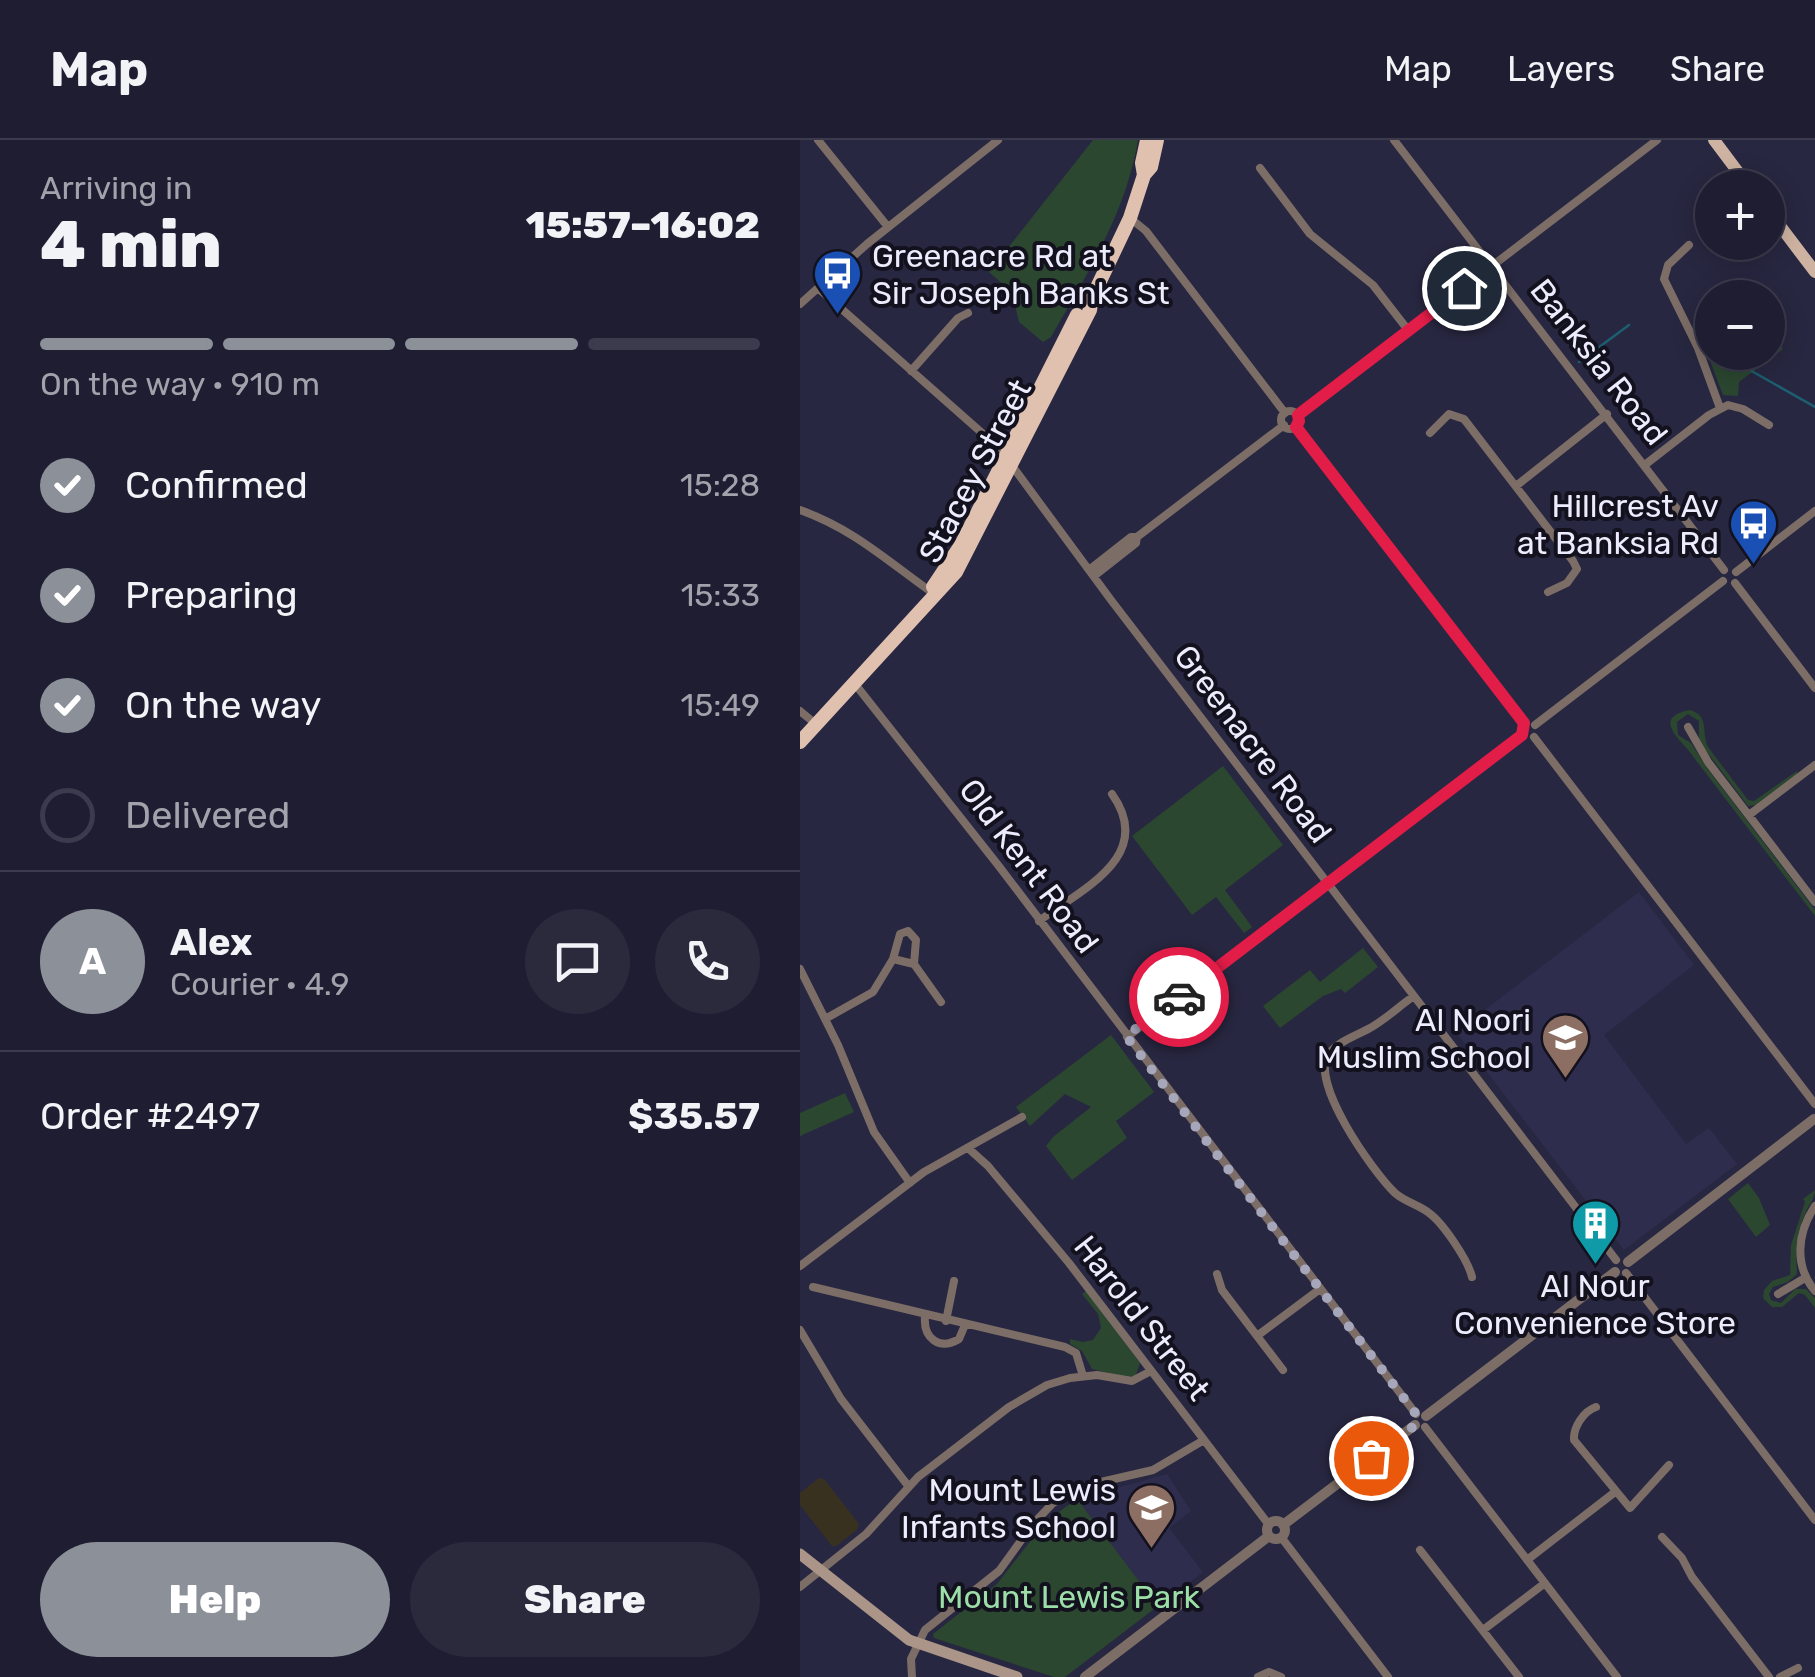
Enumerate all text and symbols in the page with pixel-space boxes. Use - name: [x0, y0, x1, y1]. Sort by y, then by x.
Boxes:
- text: Map: [50, 41, 148, 98]
- text: Map: [1384, 48, 1452, 90]
- text: Layers: [1507, 48, 1615, 90]
- text: Share: [1670, 48, 1765, 90]
- text: Arriving in: [40, 169, 192, 207]
- map controls: [1695, 170, 1785, 370]
- button: +: [1695, 170, 1785, 260]
- text: 15:57–16:02: [526, 202, 760, 248]
- text: 4 min: [40, 206, 222, 283]
- place label: Greenacre Rd at Sir Joseph Banks St: [872, 237, 1169, 312]
- pin: [1422, 246, 1507, 331]
- bus stop icon: Greenacre Rd at Sir Joseph Banks St: [811, 248, 863, 316]
- icon: home: [1437, 261, 1492, 316]
- street label: Banksia Road: [1522, 271, 1676, 453]
- button: −: [1695, 280, 1785, 370]
- text: On the way · 910 m: [40, 365, 320, 403]
- street label: Stacey Street: [911, 373, 1039, 569]
- icon: check: [40, 458, 95, 513]
- text: Confirmed: [125, 462, 308, 508]
- text: 15:28: [680, 466, 760, 504]
- place label: Hillcrest Av at Banksia Rd: [1517, 487, 1719, 562]
- bus stop icon: Hillcrest Av at Banksia Rd: [1728, 498, 1780, 566]
- icon: check: [40, 568, 95, 623]
- text: Preparing: [125, 572, 298, 618]
- text: 15:33: [681, 576, 760, 614]
- street label: Greenacre Road: [1166, 638, 1340, 850]
- icon: check: [40, 678, 95, 733]
- text: On the way: [125, 682, 321, 728]
- text: 15:49: [681, 686, 760, 724]
- street label: Old Kent Road: [951, 772, 1107, 960]
- text: Delivered: [125, 792, 290, 838]
- button: chat: [525, 909, 630, 1014]
- button: phone: [655, 909, 760, 1014]
- text: Alex: [170, 919, 252, 965]
- text: A: [79, 938, 106, 984]
- courier: [1129, 947, 1229, 1047]
- text: Courier · 4.9: [170, 965, 349, 1003]
- icon: car: [1152, 970, 1207, 1025]
- place label: Al Noori Muslim School: [1317, 1001, 1531, 1076]
- school or university icon: Al Noori Muslim School: [1540, 1012, 1592, 1080]
- text: Order #2497: [40, 1093, 260, 1139]
- text: $35.57: [628, 1093, 760, 1139]
- building icon: Al Nour Convenience Store: [1569, 1198, 1621, 1266]
- street label: Harold Street: [1066, 1228, 1218, 1408]
- place label: Al Nour Convenience Store: [1454, 1267, 1736, 1342]
- pin: [1329, 1416, 1414, 1501]
- icon: bag: [1344, 1431, 1399, 1486]
- place label: Mount Lewis Infants School: [901, 1471, 1116, 1546]
- school or university icon: Mount Lewis Infants School: [1125, 1482, 1177, 1550]
- button: Help: [40, 1542, 390, 1657]
- button: Share: [410, 1542, 760, 1657]
- park label: Mount Lewis Park: [938, 1578, 1200, 1616]

